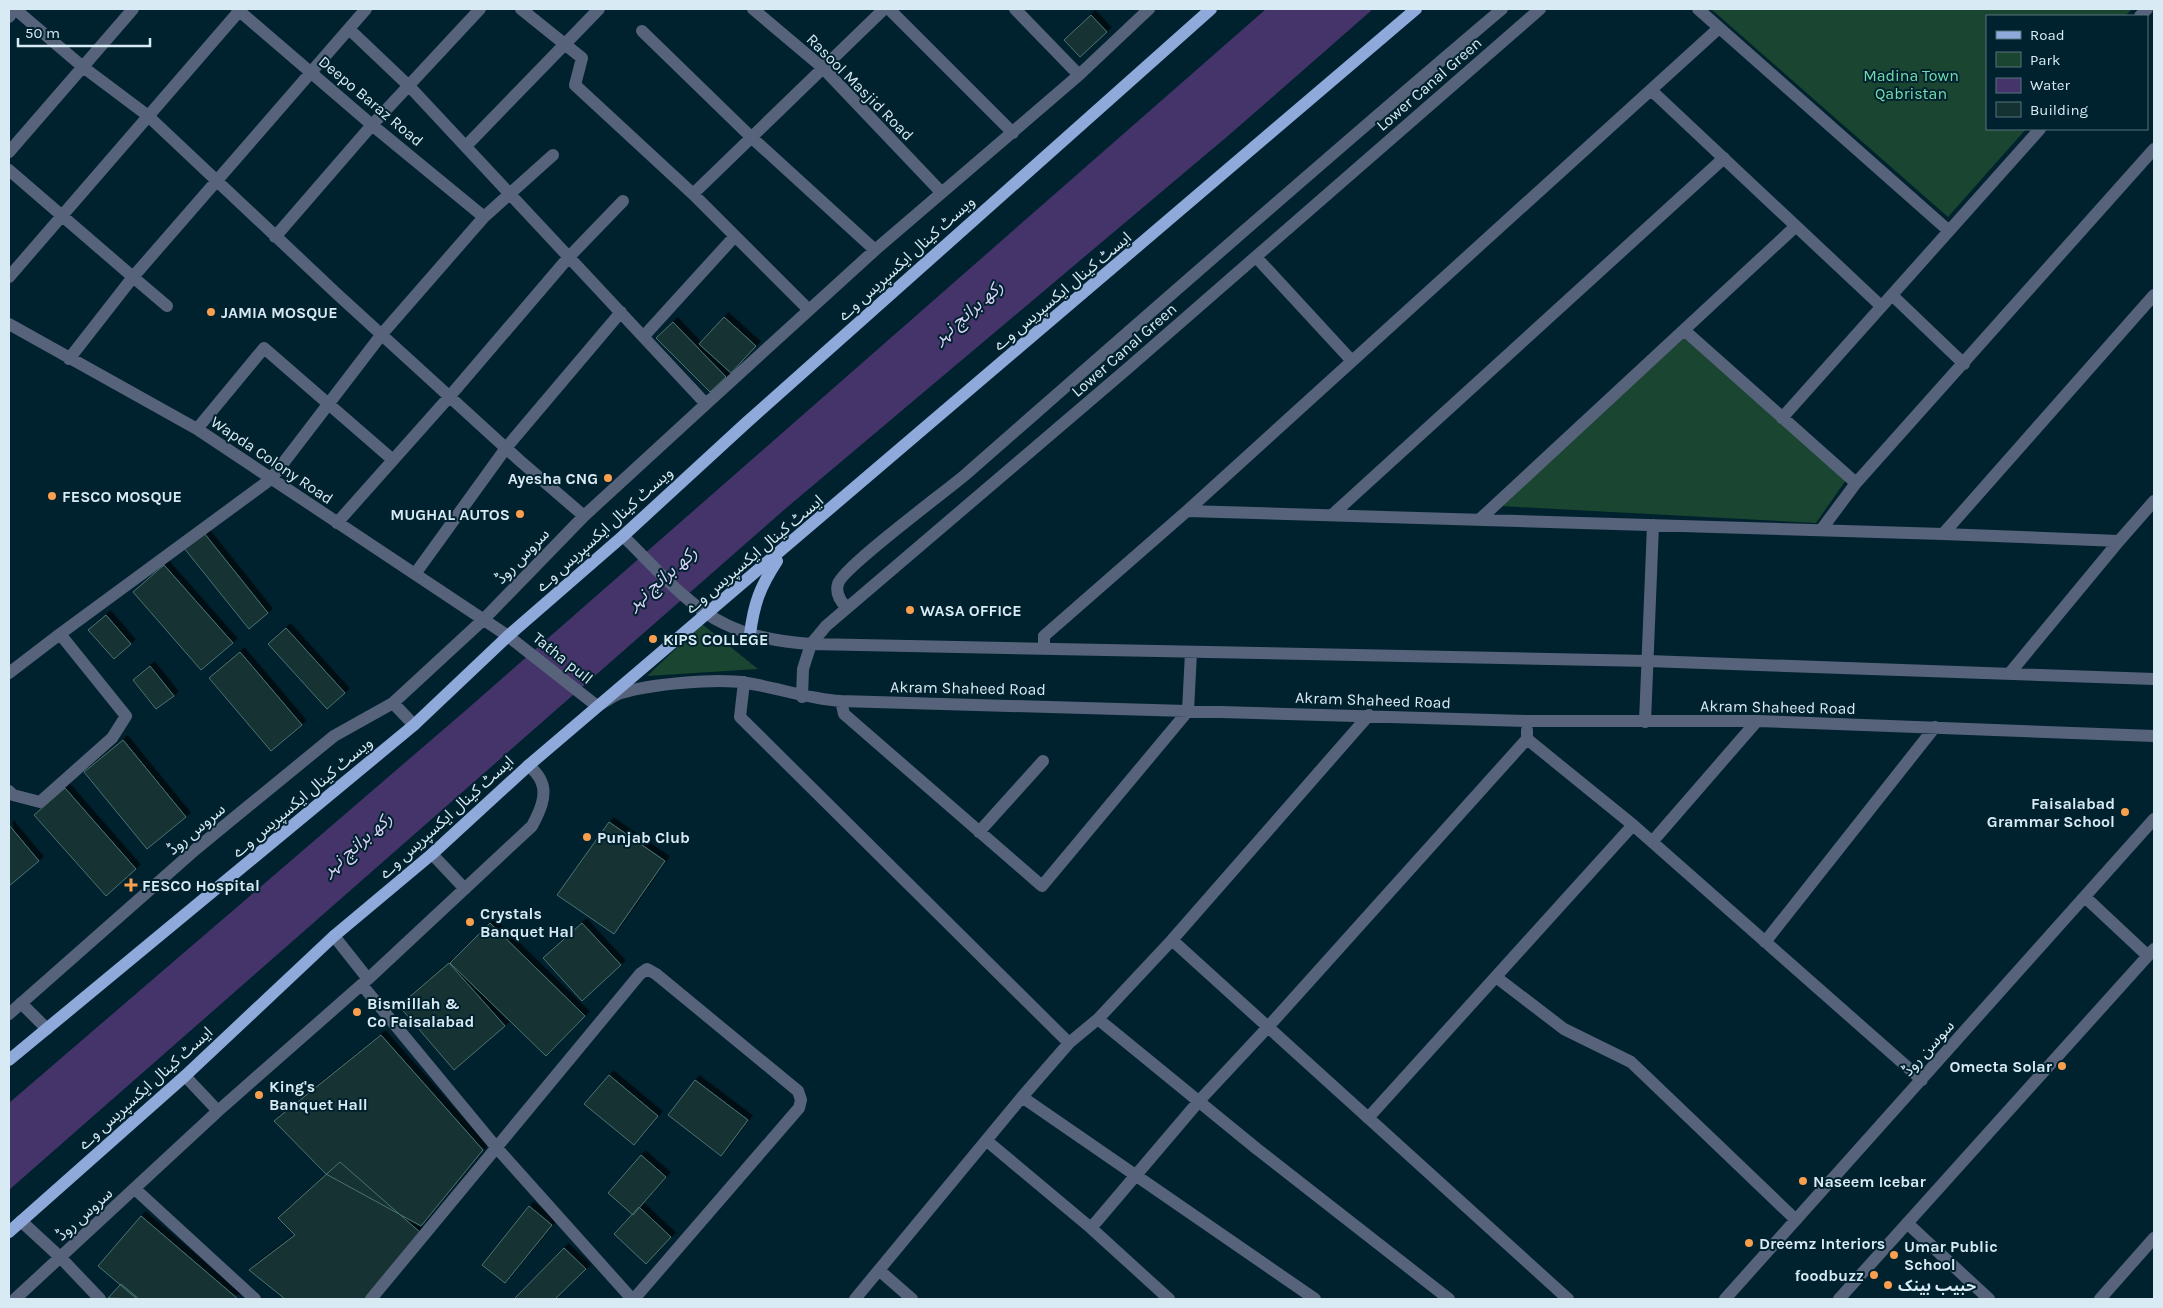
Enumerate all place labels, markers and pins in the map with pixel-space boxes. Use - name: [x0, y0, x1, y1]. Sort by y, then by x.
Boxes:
- place label: JAMIA MOSQUE: [221, 303, 338, 322]
- marker: JAMIA MOSQUE: [205, 306, 217, 318]
- place label: Ayesha CNG: [508, 469, 598, 488]
- marker: Ayesha CNG: [602, 472, 614, 484]
- place label: FESCO MOSQUE: [62, 487, 182, 506]
- marker: FESCO MOSQUE: [46, 490, 58, 502]
- place label: MUGHAL AUTOS: [390, 505, 510, 524]
- marker: MUGHAL AUTOS: [514, 508, 526, 520]
- place label: WASA OFFICE: [920, 601, 1022, 620]
- marker: WASA OFFICE: [904, 604, 916, 616]
- place label: KIPS COLLEGE: [663, 630, 768, 649]
- marker: KIPS COLLEGE: [647, 633, 659, 645]
- place label: Faisalabad Grammar School: [1987, 794, 2115, 831]
- marker: Faisalabad Grammar School: [2119, 806, 2131, 818]
- place label: Punjab Club: [597, 828, 690, 847]
- marker: Punjab Club: [581, 831, 593, 843]
- place label: FESCO Hospital: [142, 876, 260, 895]
- marker: FESCO Hospital: [124, 878, 138, 892]
- place label: Crystals Banquet Hal: [480, 904, 574, 941]
- marker: Crystals Banquet Hal: [464, 916, 476, 928]
- place label: Bismillah & Co Faisalabad: [367, 994, 474, 1031]
- marker: Bismillah & Co Faisalabad: [351, 1006, 363, 1018]
- place label: Omecta Solar: [1949, 1057, 2053, 1076]
- marker: Omecta Solar: [2056, 1060, 2068, 1072]
- place label: King's Banquet Hall: [269, 1077, 368, 1114]
- marker: King's Banquet Hall: [253, 1089, 265, 1101]
- place label: Naseem Icebar: [1813, 1172, 1926, 1191]
- marker: Naseem Icebar: [1797, 1175, 1809, 1187]
- place label: Dreemz Interiors: [1759, 1234, 1885, 1253]
- marker: Dreemz Interiors: [1743, 1237, 1755, 1249]
- place label: Umar Public School: [1904, 1237, 1998, 1274]
- marker: Umar Public School: [1888, 1249, 1900, 1261]
- place label: foodbuzz: [1794, 1266, 1864, 1285]
- marker: foodbuzz: [1868, 1269, 1880, 1281]
- place label: حبیب بینک: [1898, 1276, 1976, 1295]
- marker: حبیب بینک: [1882, 1279, 1894, 1291]

